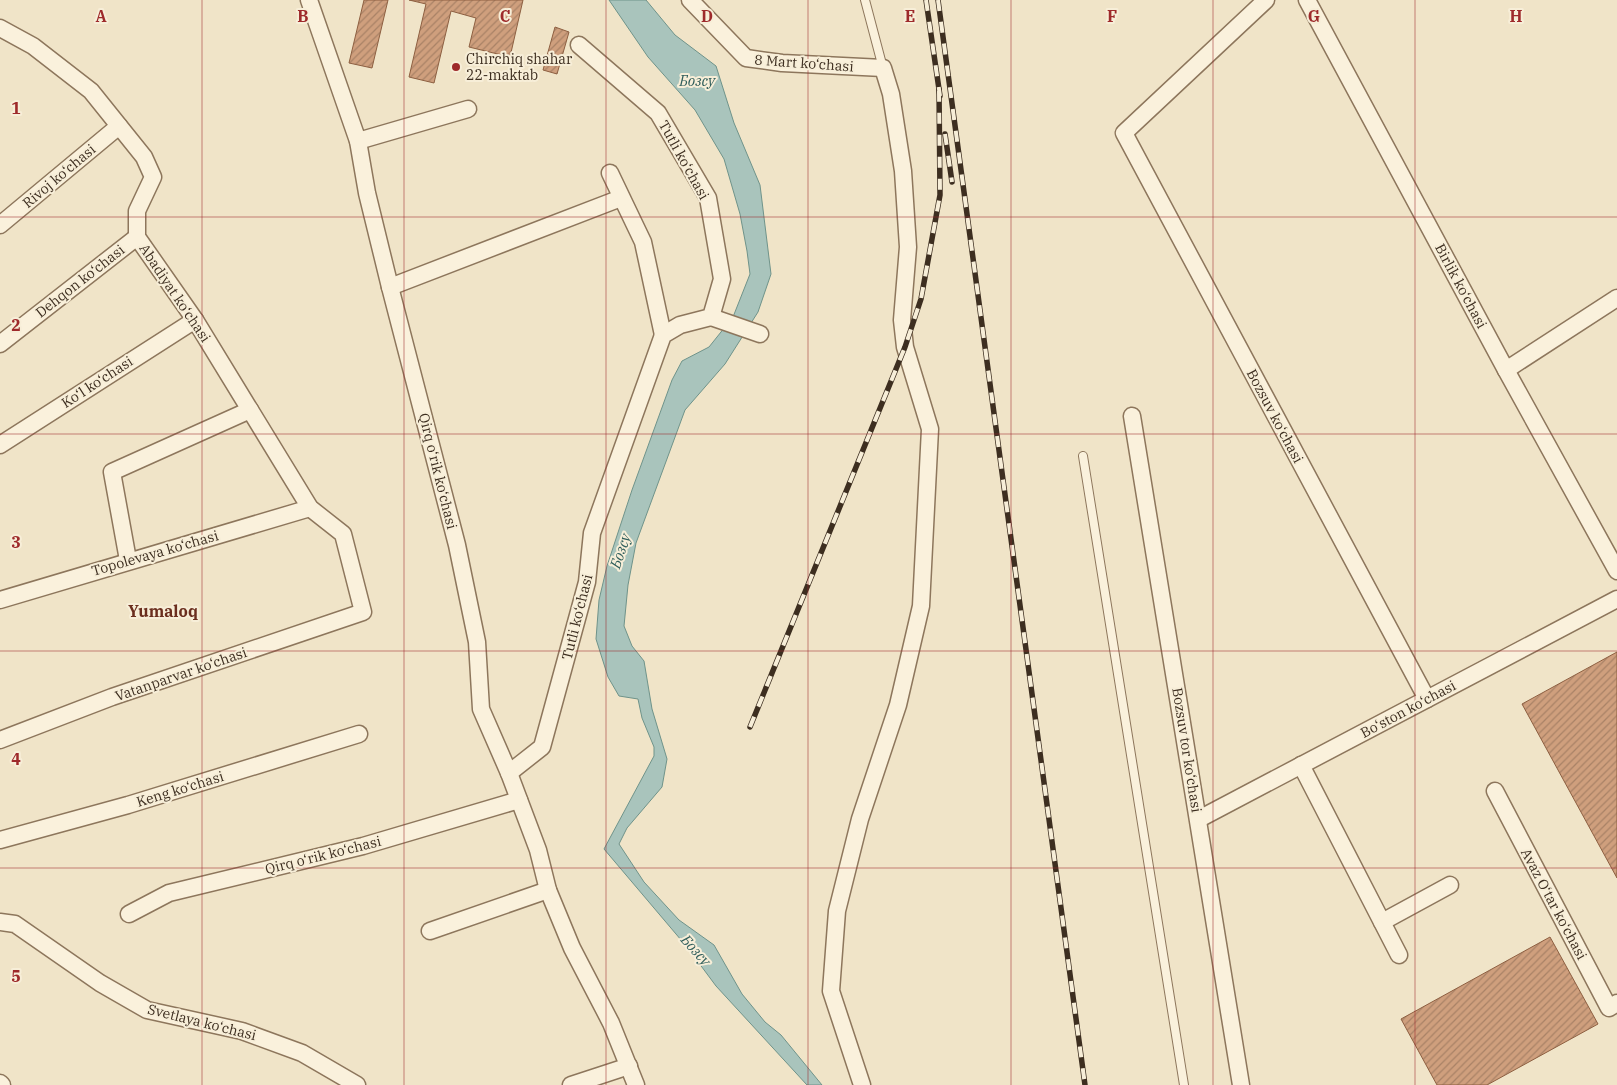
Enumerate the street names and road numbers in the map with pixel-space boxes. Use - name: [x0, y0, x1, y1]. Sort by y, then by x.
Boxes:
- street label: 8 Mart ko‘chasi: [754, 51, 854, 75]
- street label: Tutli ko‘chasi: [655, 117, 713, 203]
- street label: Rivoj ko‘chasi: [19, 140, 99, 212]
- street label: Abadiyat ko‘chasi: [135, 240, 215, 346]
- street label: Birlik ko‘chasi: [1431, 240, 1491, 332]
- street label: Dehqon ko‘chasi: [32, 241, 128, 321]
- street label: Ko‘l ko‘chasi: [58, 352, 136, 412]
- street label: Bozsuv ko‘chasi: [1243, 366, 1307, 466]
- street label: Qirq o‘rik ko‘chasi: [415, 411, 461, 531]
- street label: Topolevaya ko‘chasi: [89, 526, 221, 580]
- street label: Tutli ko‘chasi: [558, 572, 596, 662]
- street label: Vatanparvar ko‘chasi: [113, 643, 249, 705]
- street label: Bo‘ston ko‘chasi: [1357, 676, 1459, 742]
- street label: Bozsuv tor ko‘chasi: [1168, 686, 1206, 814]
- street label: Keng ko‘chasi: [134, 767, 226, 811]
- street label: Qirq o‘rik ko‘chasi: [263, 832, 383, 878]
- street label: Avaz O‘tar ko‘chasi: [1517, 845, 1591, 963]
- street label: Svetlaya ko‘chasi: [146, 1000, 258, 1044]

